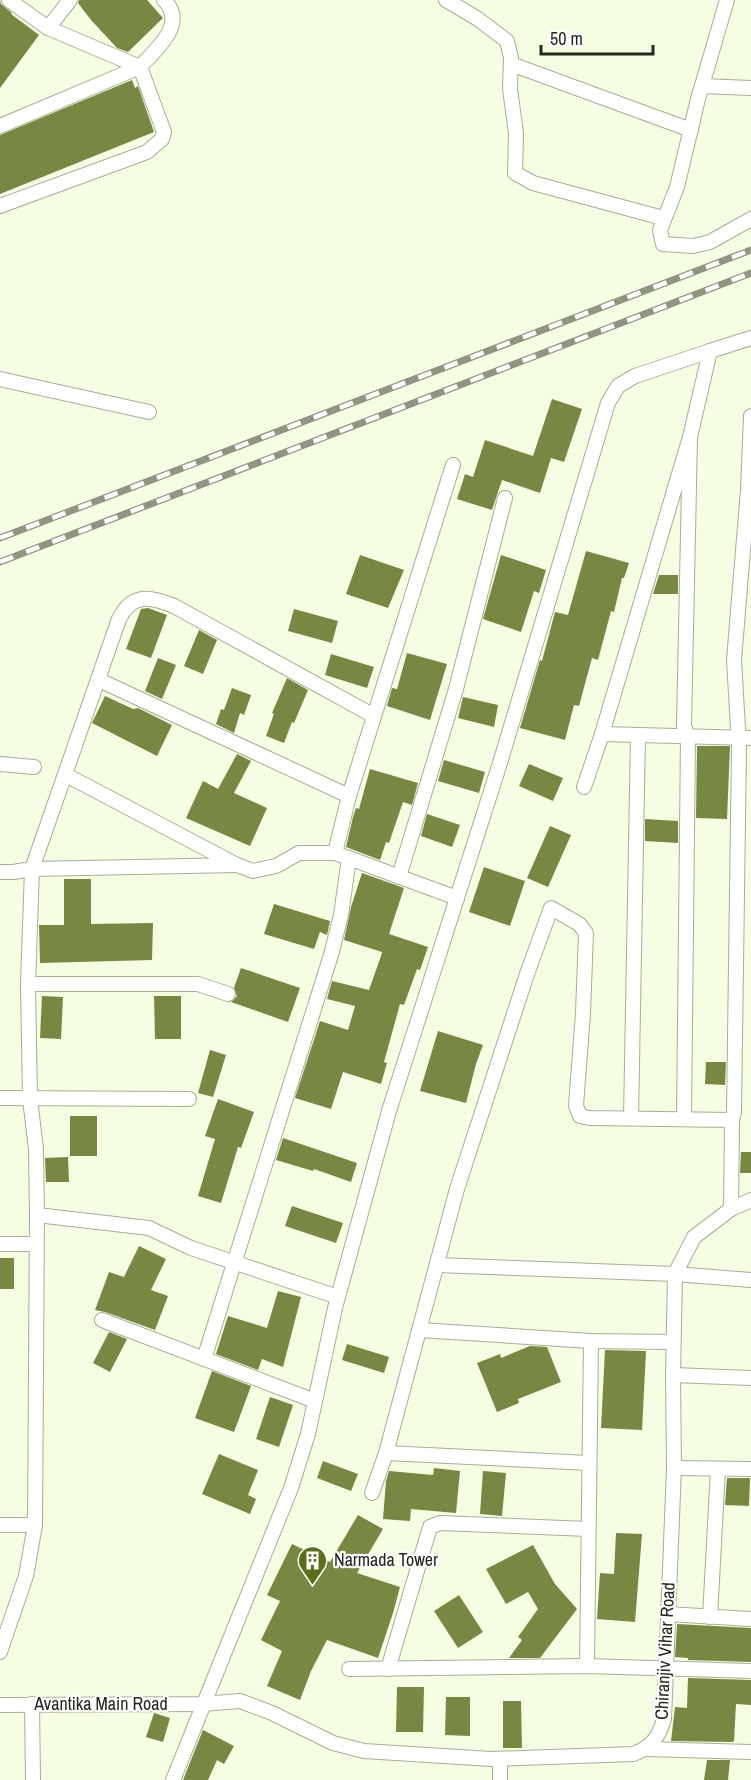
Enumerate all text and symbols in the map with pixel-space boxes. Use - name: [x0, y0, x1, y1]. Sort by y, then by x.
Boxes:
- scale bar: [541, 18, 654, 56]
- text: 50 m: [550, 26, 583, 51]
- building icon: Narmada Tower: [297, 1544, 329, 1586]
- place label: Narmada Tower: [334, 1547, 438, 1572]
- street label: Chiranjiv Vihar Road: [648, 1582, 681, 1720]
- street label: Avantika Main Road: [33, 1691, 168, 1716]

